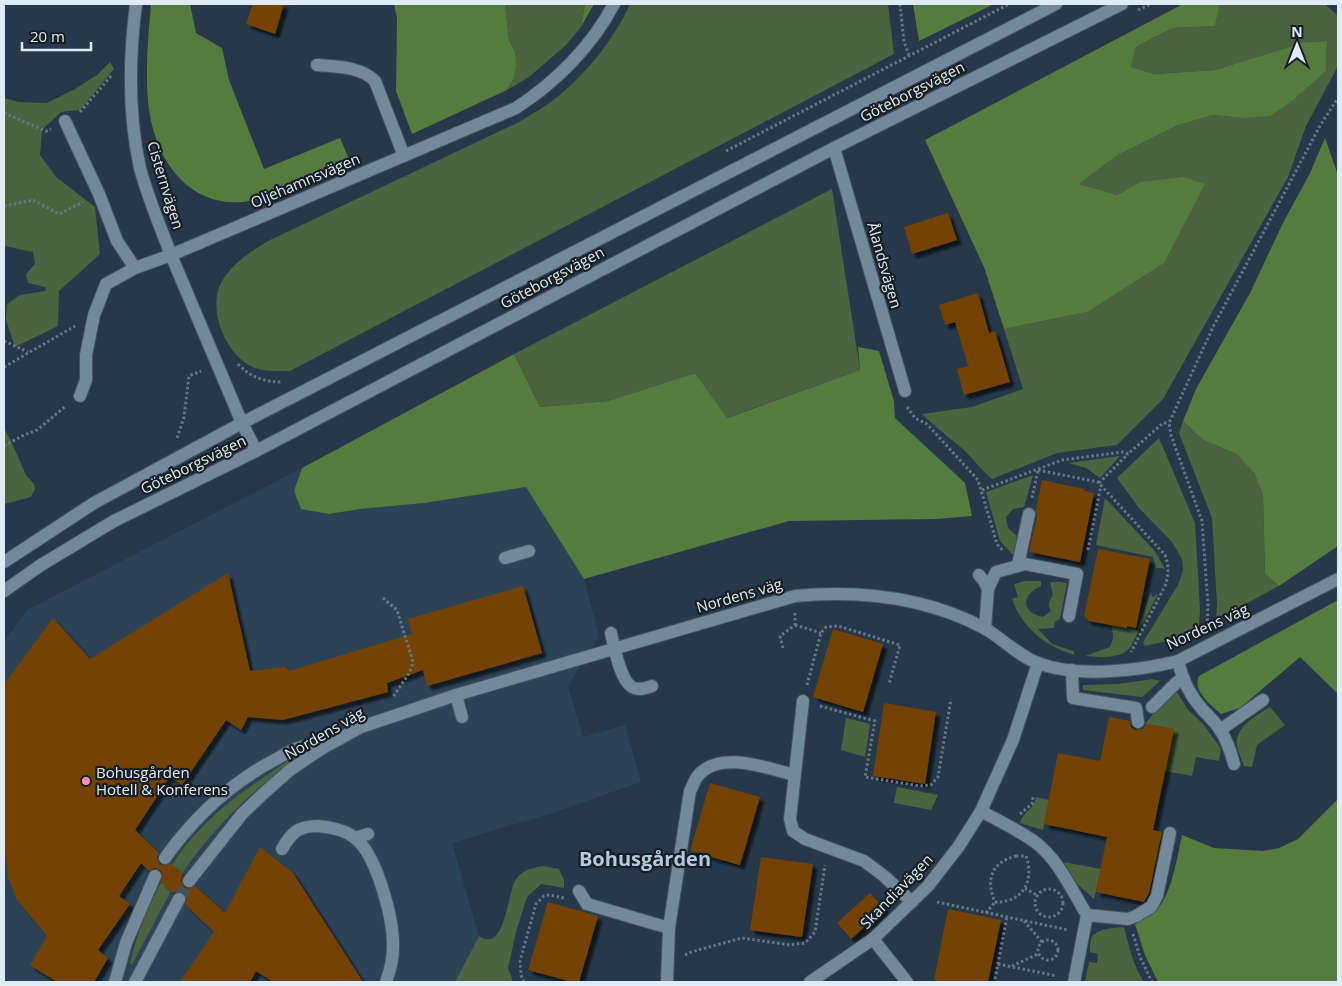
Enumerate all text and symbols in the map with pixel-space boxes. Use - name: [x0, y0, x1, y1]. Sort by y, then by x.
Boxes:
- scale bar: [22, 20, 91, 52]
- north arrow: [1272, 20, 1322, 70]
- text: N: [1291, 22, 1303, 41]
- text: 20 m: [30, 26, 65, 46]
- street label: Göteborgsvägen: [856, 56, 968, 126]
- street label: Cisternvägen: [143, 139, 189, 231]
- street label: Oljehamnsvägen: [247, 148, 363, 212]
- street label: Ålandsvägen: [863, 220, 907, 310]
- street label: Göteborgsvägen: [497, 241, 607, 313]
- street label: Göteborgsvägen: [137, 430, 249, 498]
- street label: Nordens väg: [694, 573, 784, 617]
- street label: Nordens väg: [1163, 598, 1251, 654]
- street label: Nordens väg: [281, 702, 367, 764]
- place label: Bohusgården Hotell & Konferens: [96, 762, 228, 799]
- marker: Bohusgården Hotell & Konferens: [80, 775, 92, 787]
- district label: Bohusgården: [579, 845, 711, 872]
- street label: Skandiavägen: [855, 849, 937, 933]

